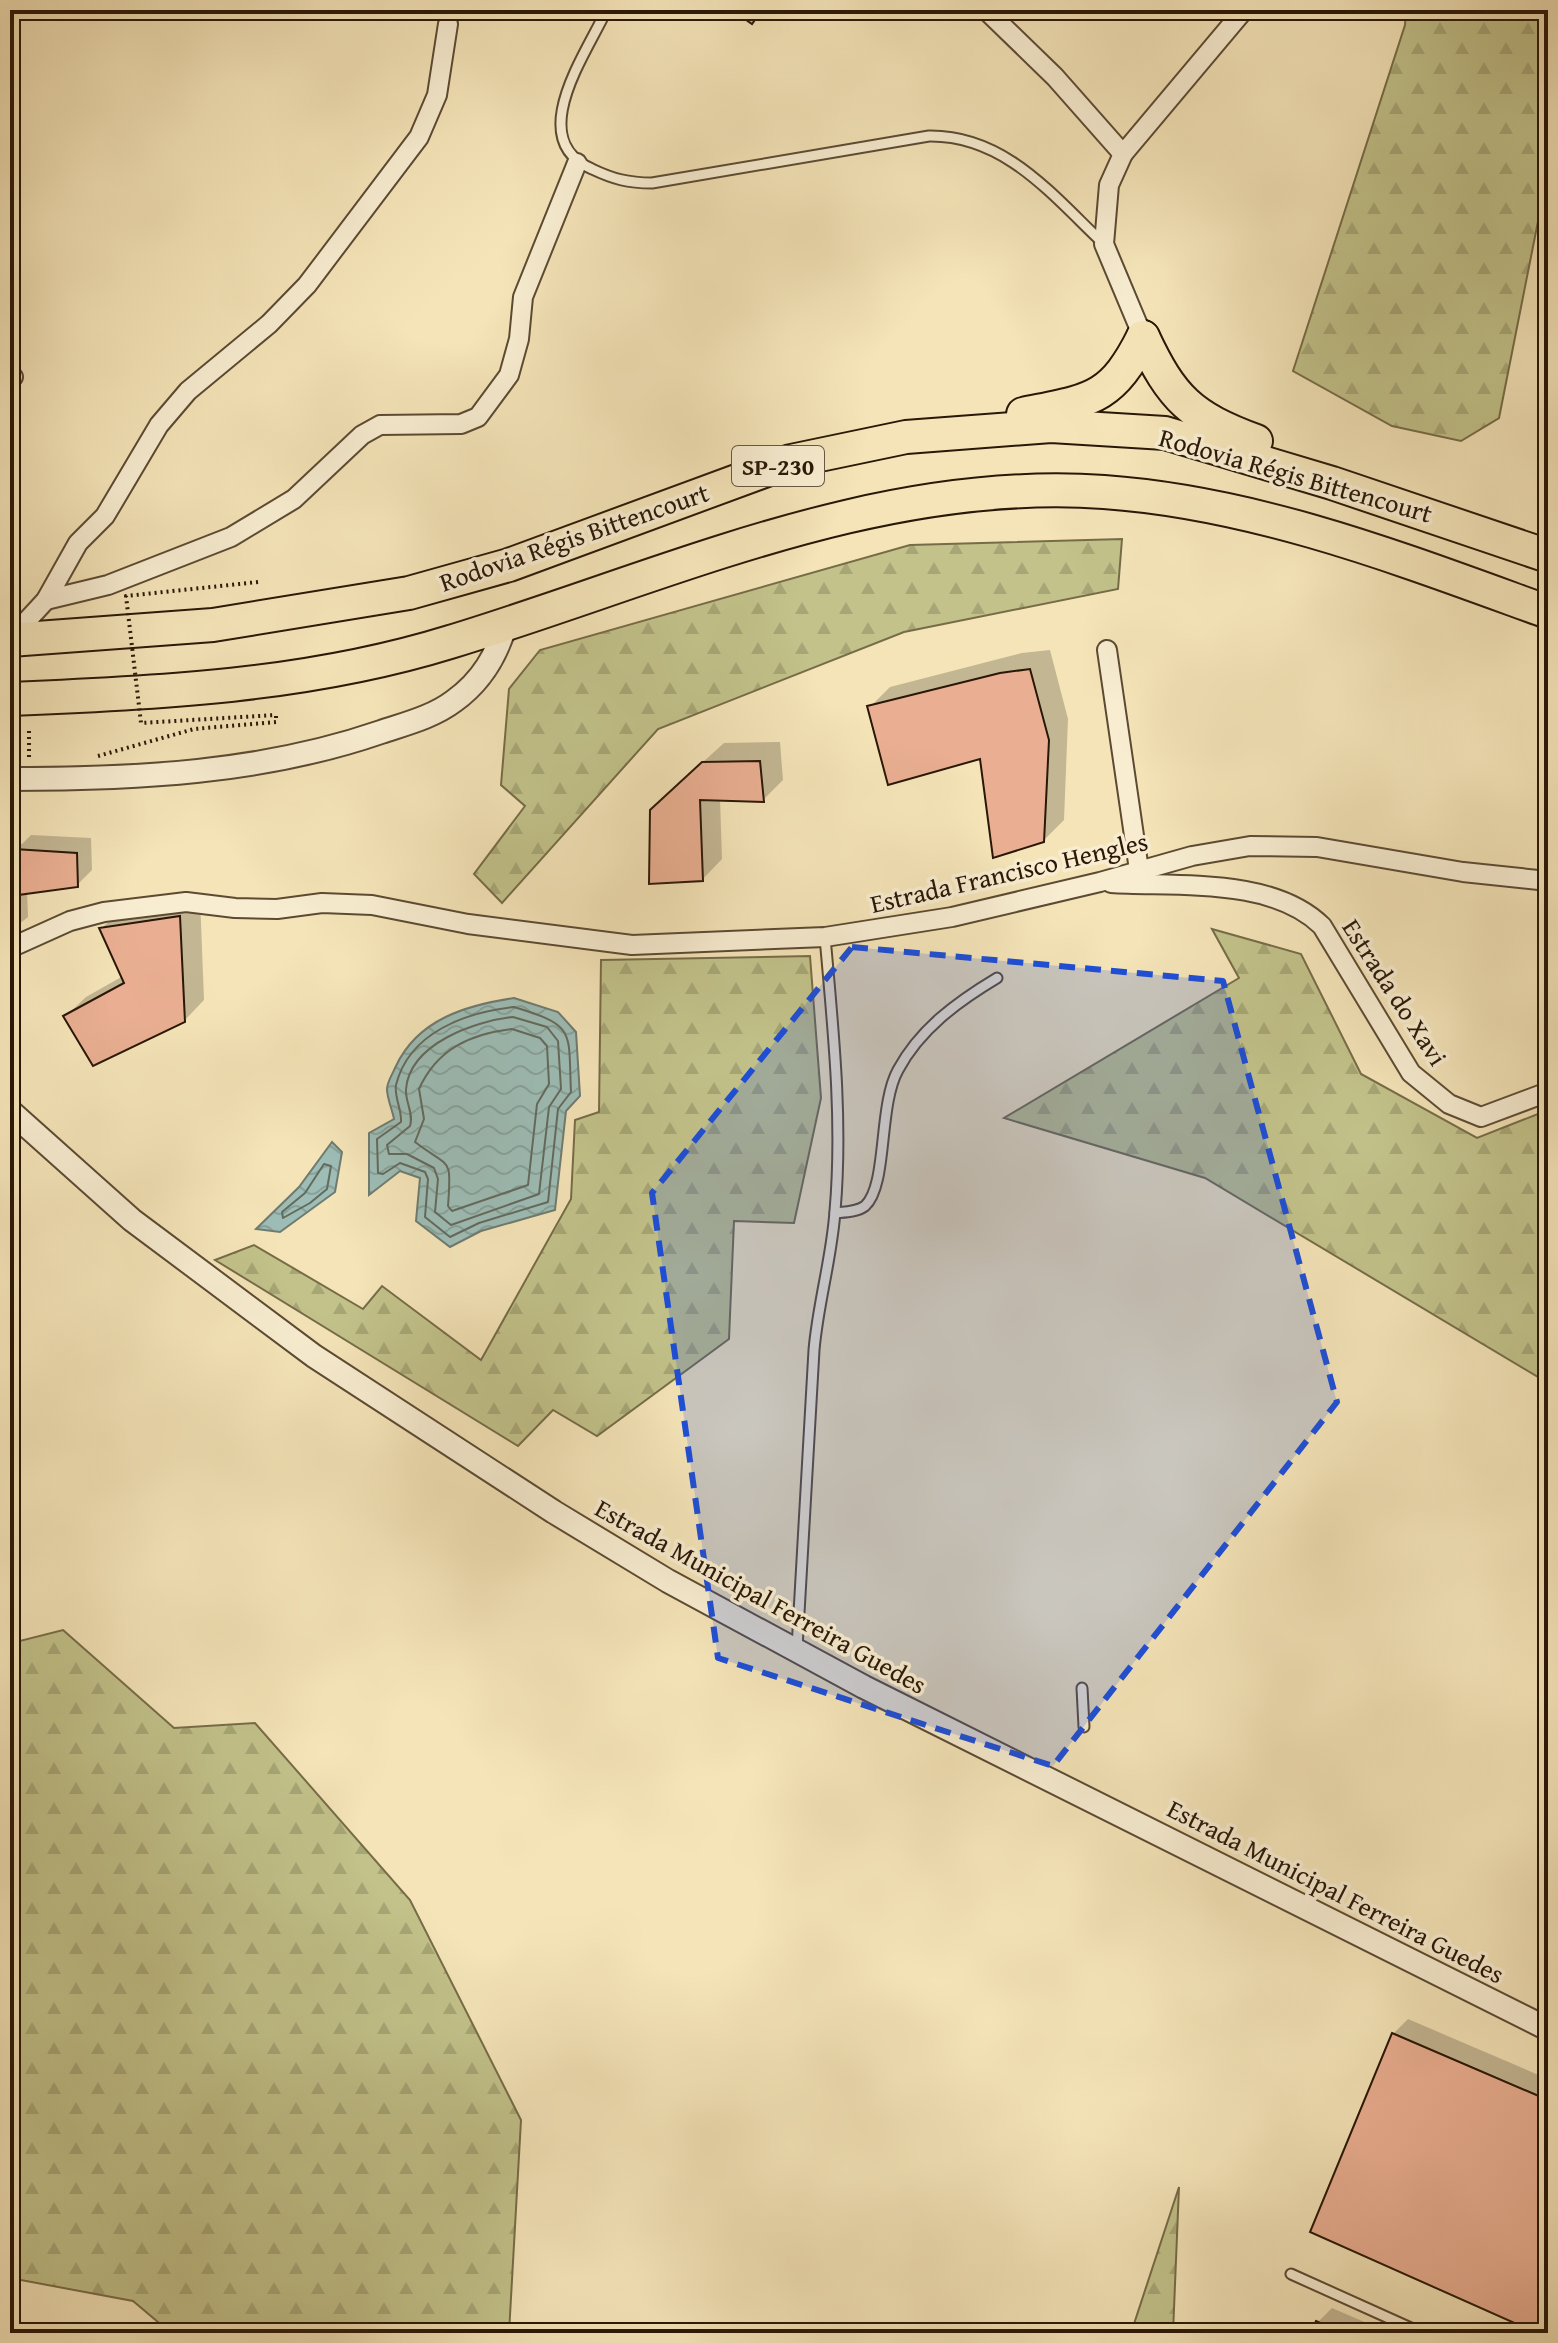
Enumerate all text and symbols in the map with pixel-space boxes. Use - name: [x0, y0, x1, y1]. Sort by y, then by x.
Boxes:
- street label: Rodovia Régis Bittencourt: [1155, 417, 1437, 533]
- road number: SP-230: [732, 446, 824, 486]
- street label: Rodovia Régis Bittencourt: [434, 473, 714, 601]
- street label: Estrada Francisco Hengles: [866, 821, 1152, 923]
- street label: Estrada do Xavi: [1333, 911, 1457, 1073]
- street label: Estrada Municipal Ferreira Guedes: [588, 1488, 934, 1704]
- street label: Estrada Municipal Ferreira Guedes: [1161, 1789, 1511, 1993]

